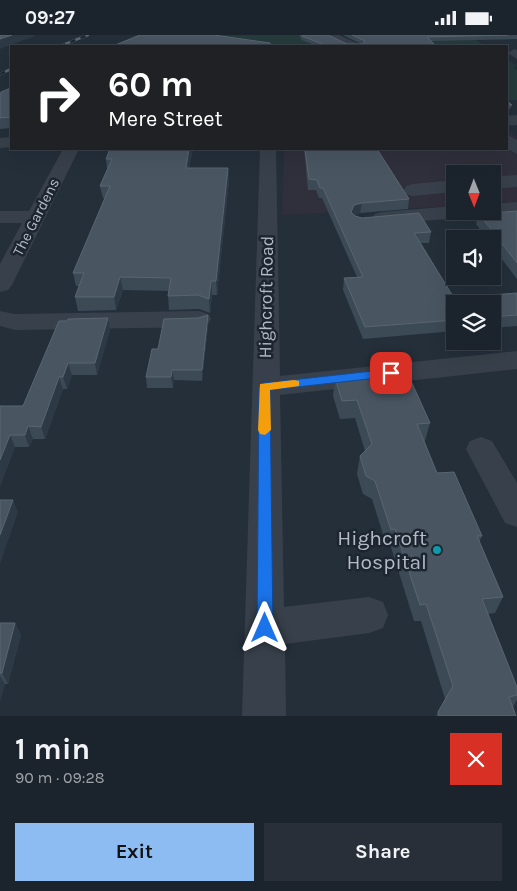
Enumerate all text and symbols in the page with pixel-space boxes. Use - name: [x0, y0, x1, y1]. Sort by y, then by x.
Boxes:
- text: 09:27: [25, 7, 75, 29]
- text: 60 m: [108, 64, 193, 105]
- icon: right: [25, 65, 90, 130]
- text: Mere Street: [108, 106, 223, 132]
- north arrow: [446, 165, 501, 220]
- map controls: [446, 165, 501, 350]
- street label: The Gardens: [9, 175, 63, 259]
- button: sound: [446, 230, 501, 285]
- street label: Highcroft Road: [254, 235, 278, 359]
- button: layers: [446, 295, 501, 350]
- pin: [370, 352, 412, 394]
- icon: arrive: [377, 359, 405, 387]
- place label: Highcroft Hospital: [337, 526, 427, 574]
- marker: Highcroft Hospital: [431, 544, 443, 556]
- position arrow: [238, 601, 290, 653]
- text: 1 min: [15, 731, 90, 767]
- button: close: [450, 733, 502, 785]
- text: 90 m · 09:28: [15, 768, 105, 787]
- button: Exit: [15, 823, 254, 881]
- button: Share: [264, 823, 502, 881]

